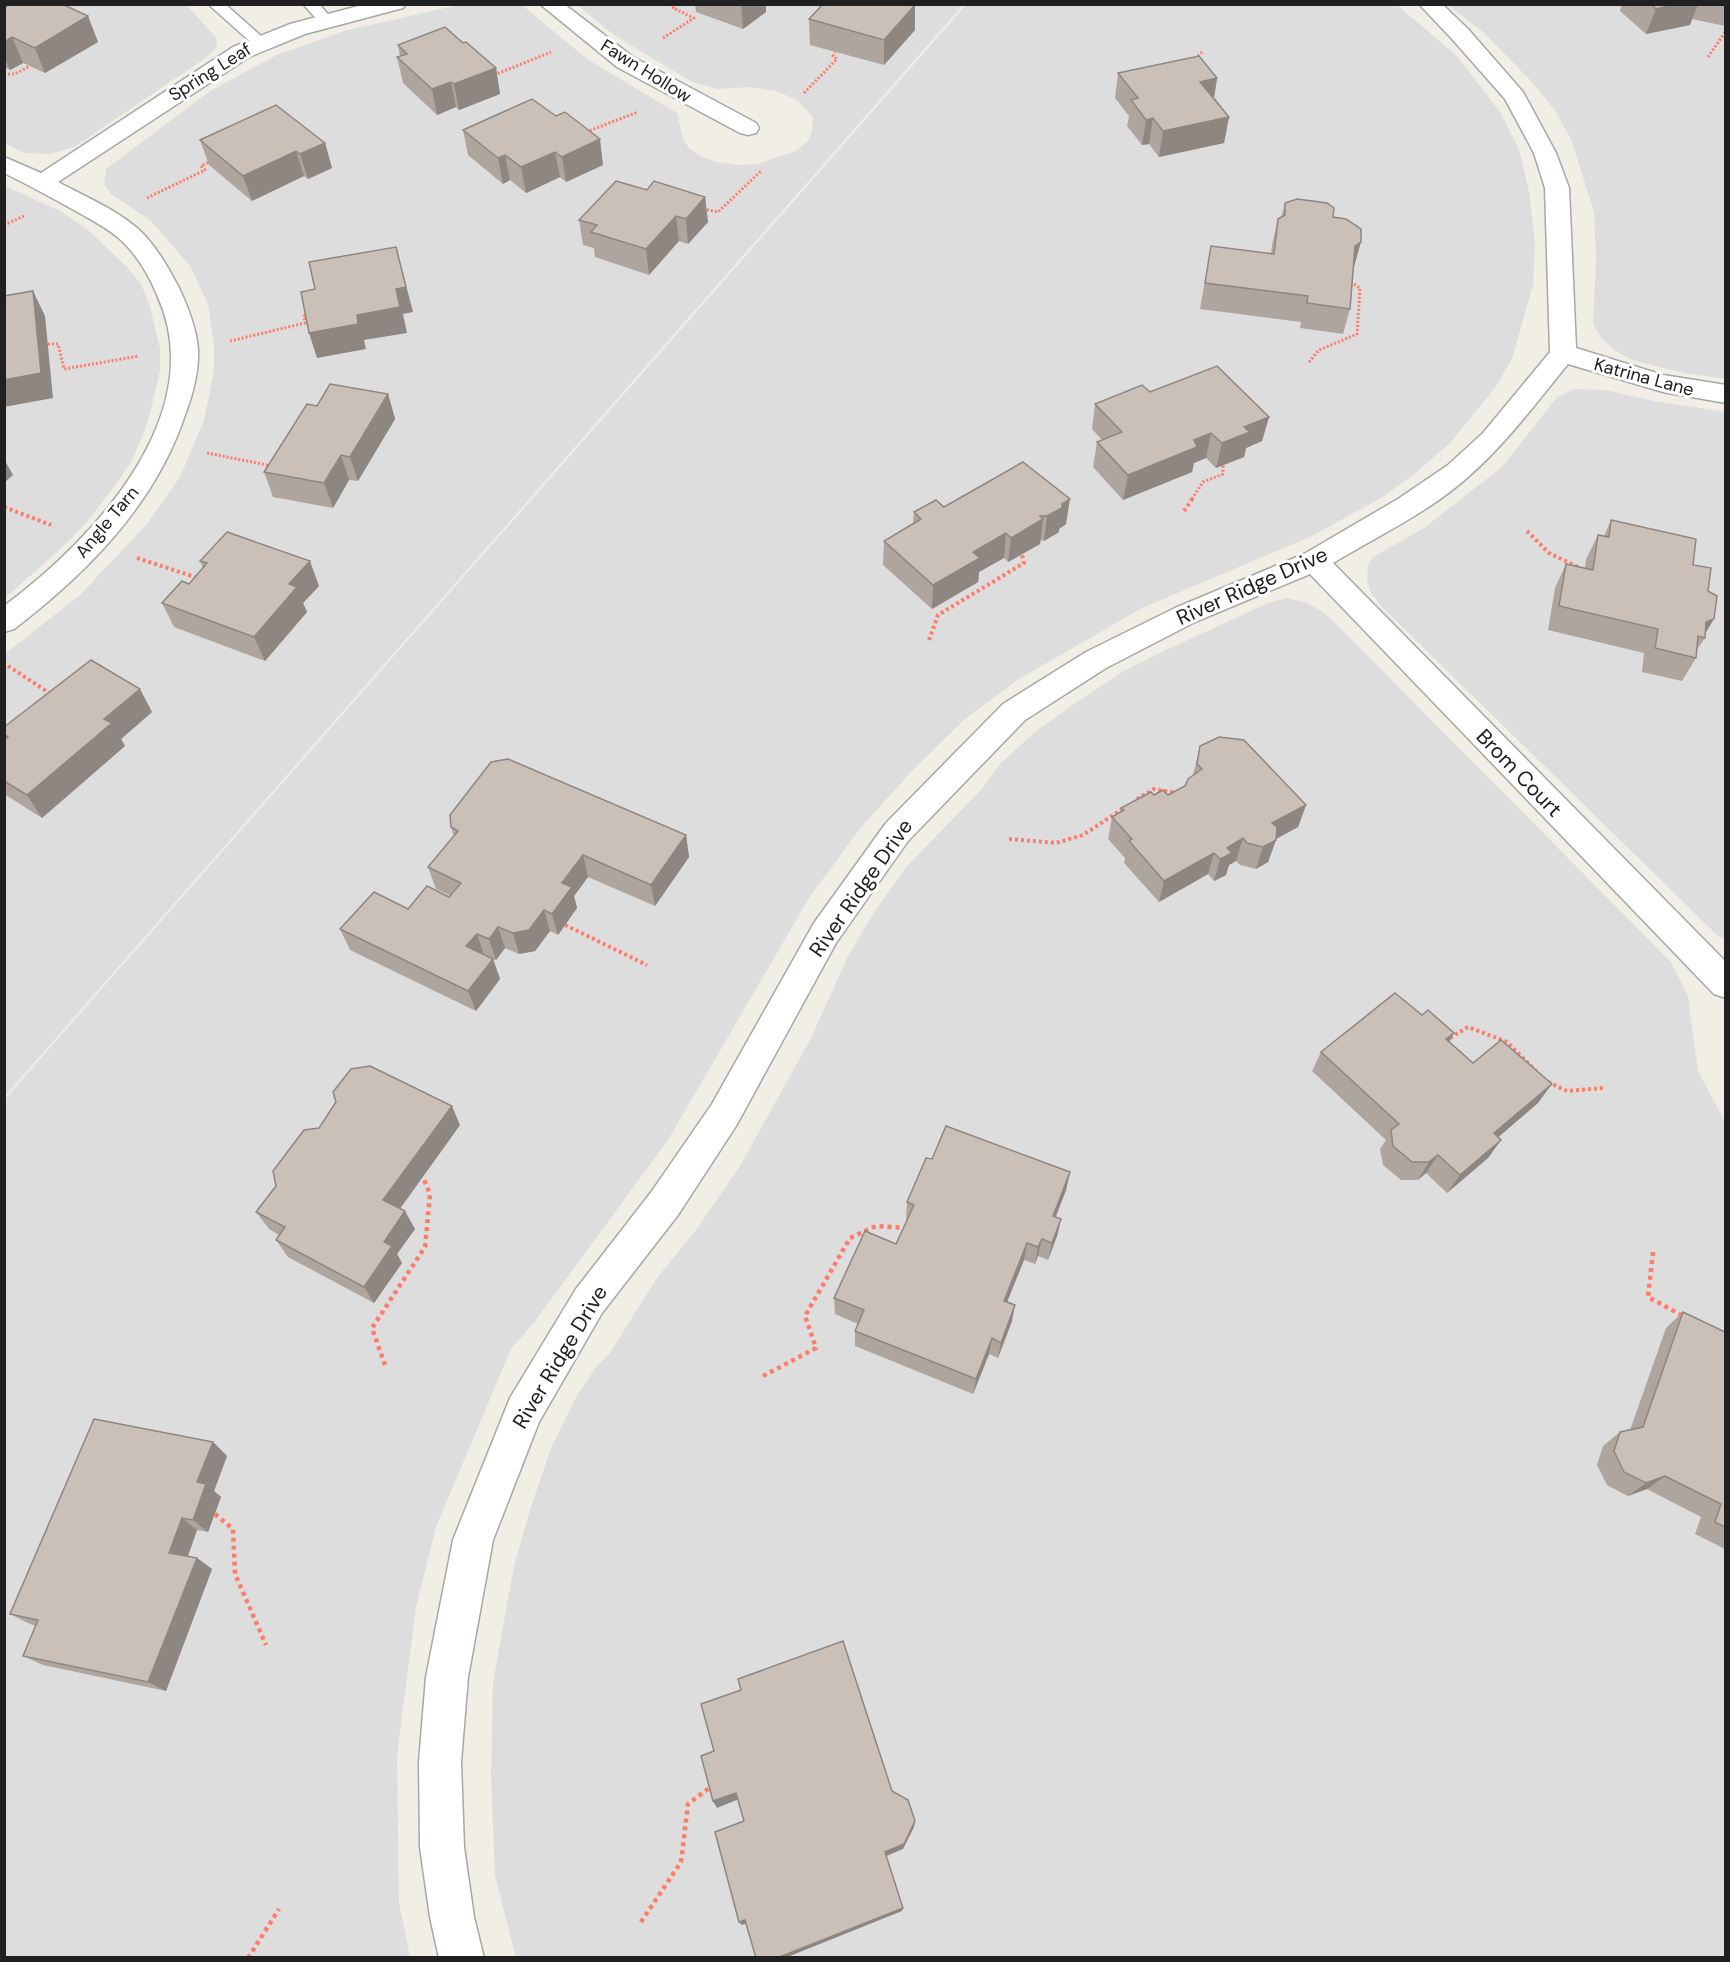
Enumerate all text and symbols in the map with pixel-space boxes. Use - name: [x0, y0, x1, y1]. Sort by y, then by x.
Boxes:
- street label: Fawn Hollow: [596, 34, 696, 108]
- street label: Spring Leaf: [164, 37, 256, 107]
- street label: Katrina Lane: [1591, 352, 1697, 402]
- street label: Angle Tarn: [70, 481, 144, 563]
- street label: River Ridge Drive: [1172, 540, 1332, 632]
- street label: Brom Court: [1470, 723, 1568, 823]
- street label: River Ridge Drive: [803, 813, 919, 963]
- street label: River Ridge Drive: [506, 1280, 614, 1434]

